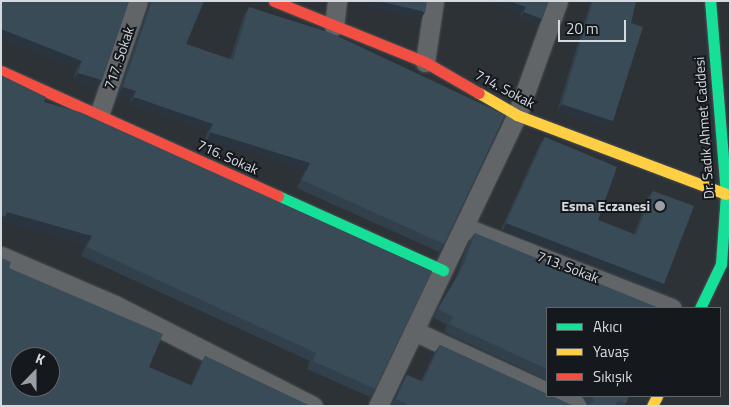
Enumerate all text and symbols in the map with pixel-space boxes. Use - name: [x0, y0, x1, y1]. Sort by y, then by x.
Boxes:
- scale bar: [561, 10, 628, 42]
- text: 20 m: [566, 17, 599, 40]
- street label: 717. Sokak: [100, 25, 138, 91]
- street label: Dr. Sadık Ahmet Caddesi: [691, 56, 717, 200]
- street label: 714. Sokak: [472, 66, 538, 112]
- street label: 716. Sokak: [195, 136, 261, 178]
- place label: Esma Eczanesi: [561, 198, 650, 214]
- marker: Esma Eczanesi: [654, 200, 666, 212]
- street label: 713. Sokak: [535, 248, 601, 286]
- legend: [546, 307, 721, 397]
- text: Akıcı: [593, 315, 622, 338]
- text: Yavaş: [593, 340, 629, 363]
- north arrow: [10, 347, 60, 397]
- text: K: [33, 347, 48, 370]
- text: Sıkışık: [593, 365, 632, 388]

